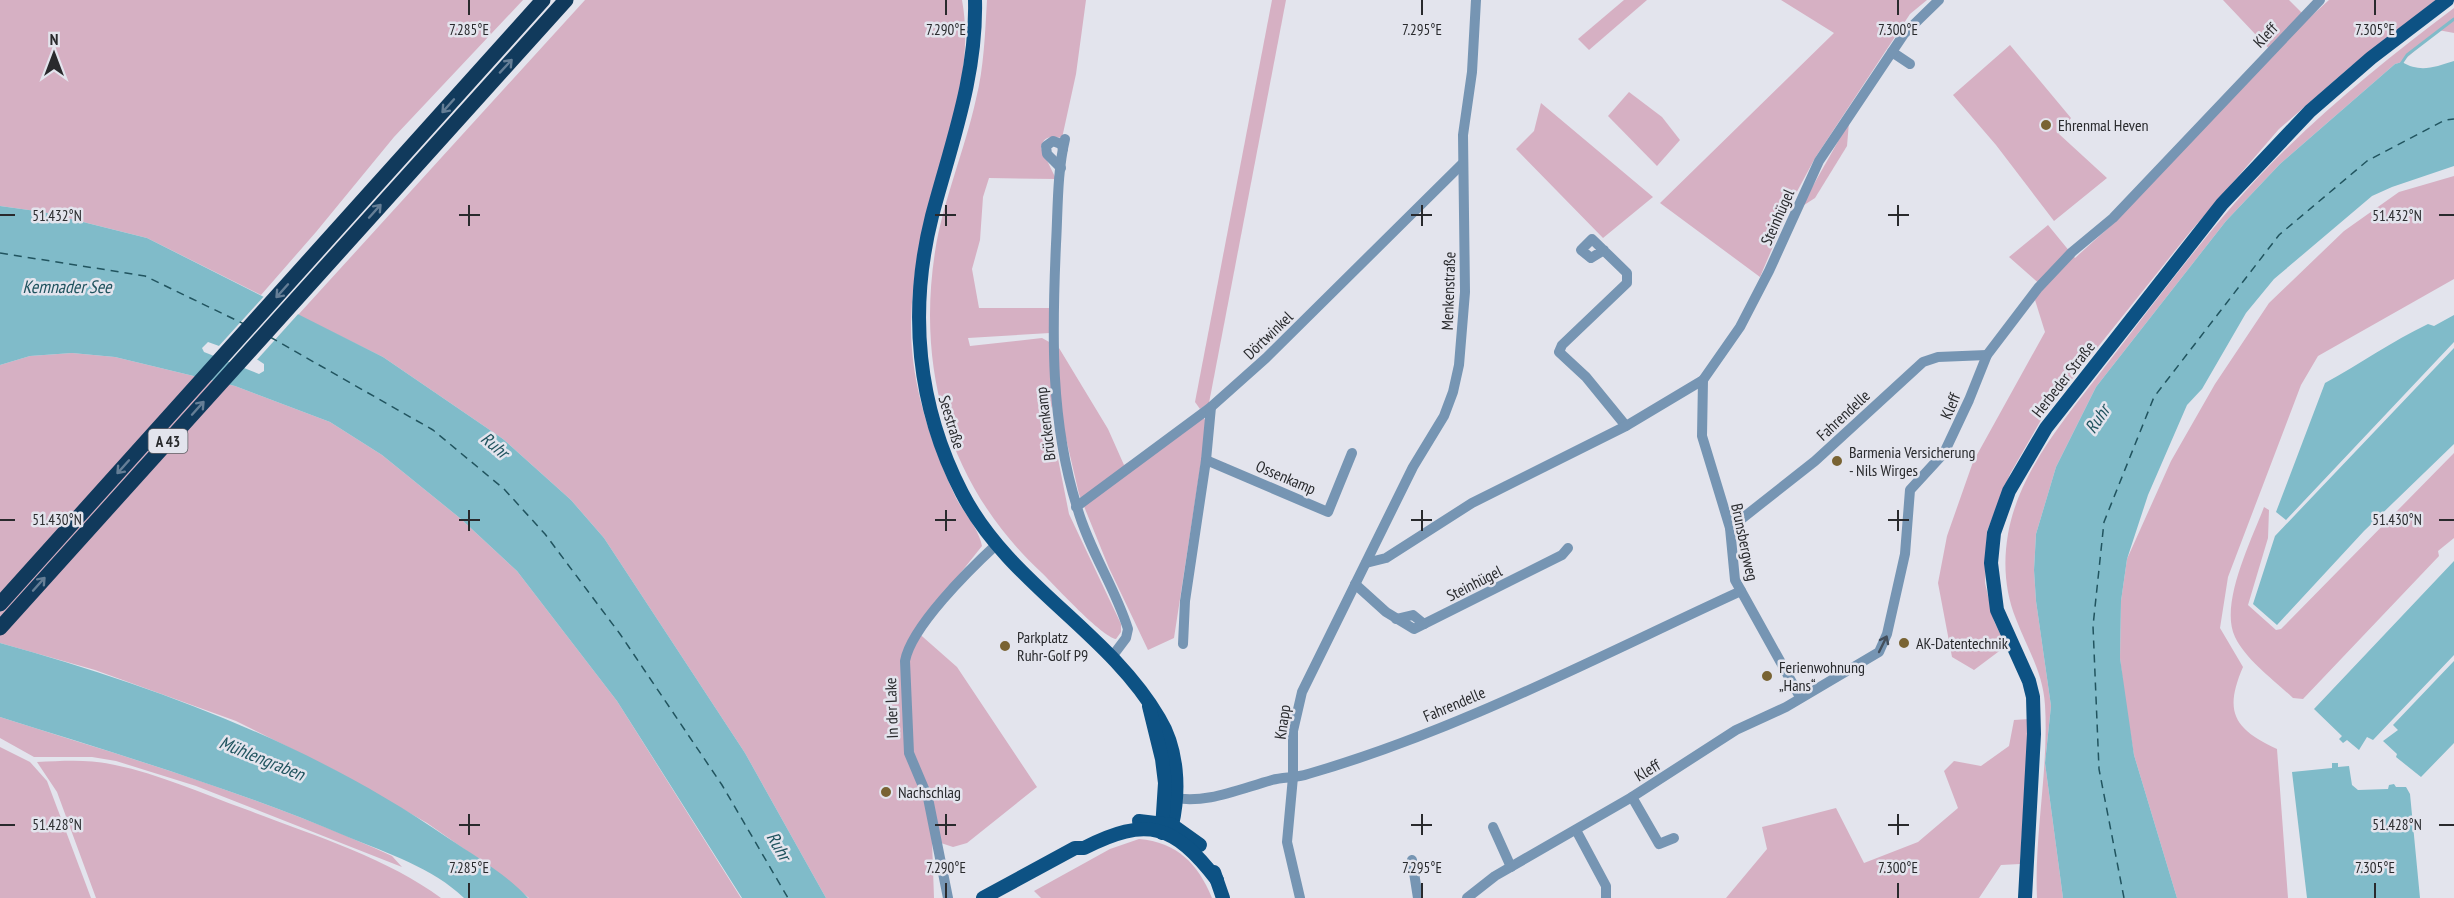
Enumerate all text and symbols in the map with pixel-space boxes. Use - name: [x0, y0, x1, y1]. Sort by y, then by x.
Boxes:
- street label: Kleff: [2249, 18, 2282, 51]
- text: 7.285°E: [449, 20, 489, 39]
- text: 7.290°E: [926, 20, 966, 39]
- text: 7.295°E: [1402, 20, 1442, 39]
- text: 7.300°E: [1878, 20, 1918, 39]
- text: 7.305°E: [2355, 20, 2395, 39]
- north arrow: [24, 24, 84, 84]
- text: N: [50, 29, 58, 49]
- one-way arrow: [499, 59, 513, 74]
- one-way arrow: [441, 98, 455, 113]
- place label: Ehrenmal Heven: [2058, 115, 2149, 135]
- marker: Ehrenmal Heven: [2039, 118, 2053, 132]
- street label: Steinhügel: [1756, 186, 1798, 248]
- one-way arrow: [368, 204, 382, 219]
- text: 51.432°N: [32, 206, 82, 225]
- text: 51.432°N: [2372, 206, 2422, 225]
- street label: Menkenstraße: [1437, 251, 1459, 331]
- water label: Kemnader See: [23, 275, 113, 298]
- one-way arrow: [275, 284, 289, 299]
- street label: Dörtwinkel: [1239, 307, 1297, 363]
- street label: Herbeder Straße: [2027, 337, 2099, 421]
- street label: Fahrendelle: [1812, 385, 1874, 445]
- street label: Brückenkamp: [1031, 386, 1059, 462]
- street label: Kleff: [1936, 389, 1965, 422]
- street label: Seestraße: [934, 393, 970, 451]
- water label: Ruhr: [2079, 398, 2116, 438]
- one-way arrow: [191, 401, 205, 416]
- water label: Ruhr: [476, 427, 516, 465]
- road number: A 43: [148, 429, 188, 453]
- place label: Barmenia Versicherung - Nils Wirges: [1849, 442, 1975, 480]
- marker: Barmenia Versicherung - Nils Wirges: [1830, 454, 1844, 468]
- street label: Ossenkamp: [1253, 455, 1319, 499]
- one-way arrow: [116, 460, 130, 475]
- street label: Brunsbergweg: [1727, 501, 1763, 583]
- text: 51.430°N: [32, 510, 82, 529]
- text: 51.430°N: [2372, 510, 2422, 529]
- street label: Steinhügel: [1443, 560, 1505, 605]
- one-way arrow: [32, 577, 46, 592]
- place label: Parkplatz Ruhr-Golf P9: [1017, 627, 1088, 665]
- place label: AK-Datentechnik: [1916, 633, 2009, 653]
- one-way arrow: [1877, 635, 1889, 653]
- marker: AK-Datentechnik: [1897, 636, 1911, 650]
- marker: Parkplatz Ruhr-Golf P9: [998, 639, 1012, 653]
- place label: Ferienwohnung „Hans“: [1779, 657, 1865, 695]
- marker: Ferienwohnung „Hans“: [1760, 669, 1774, 683]
- street label: In der Lake: [880, 677, 902, 739]
- street label: Fahrendelle: [1420, 682, 1488, 726]
- street label: Knapp: [1270, 703, 1294, 741]
- water label: Mühlengraben: [216, 731, 309, 786]
- street label: Kleff: [1631, 754, 1664, 785]
- place label: Nachschlag: [898, 782, 961, 802]
- marker: Nachschlag: [879, 785, 893, 799]
- text: 51.428°N: [32, 815, 82, 834]
- text: 51.428°N: [2372, 815, 2422, 834]
- water label: Ruhr: [762, 828, 798, 867]
- text: 7.285°E: [449, 858, 489, 877]
- text: 7.290°E: [926, 858, 966, 877]
- text: 7.295°E: [1402, 858, 1442, 877]
- text: 7.300°E: [1878, 858, 1918, 877]
- text: 7.305°E: [2355, 858, 2395, 877]

